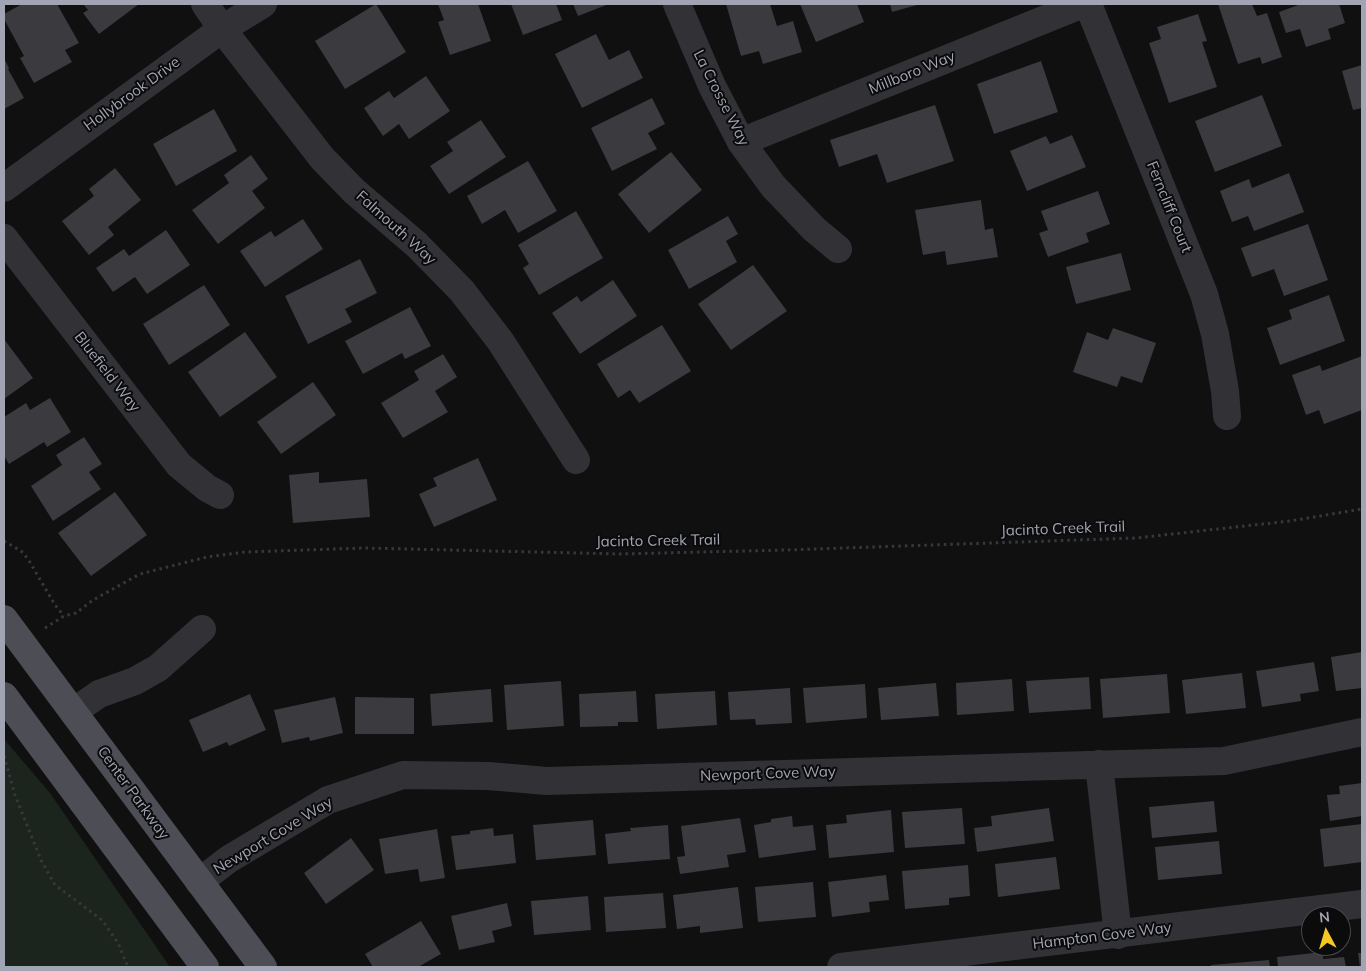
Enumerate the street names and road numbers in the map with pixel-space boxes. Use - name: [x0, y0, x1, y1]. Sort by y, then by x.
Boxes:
- street label: La Crosse Way: [689, 47, 753, 149]
- street label: Millboro Way: [866, 47, 958, 99]
- street label: Hollybrook Drive: [80, 53, 184, 135]
- street label: Ferncliff Court: [1142, 159, 1196, 255]
- street label: Falmouth Way: [352, 187, 440, 269]
- street label: Bluefield Way: [70, 328, 144, 416]
- street label: Jacinto Creek Trail: [1001, 518, 1125, 540]
- street label: Jacinto Creek Trail: [596, 531, 720, 551]
- street label: Center Parkway: [93, 743, 173, 843]
- street label: Newport Cove Way: [700, 763, 836, 785]
- street label: Newport Cove Way: [210, 793, 336, 879]
- street label: Hampton Cove Way: [1031, 919, 1173, 953]

